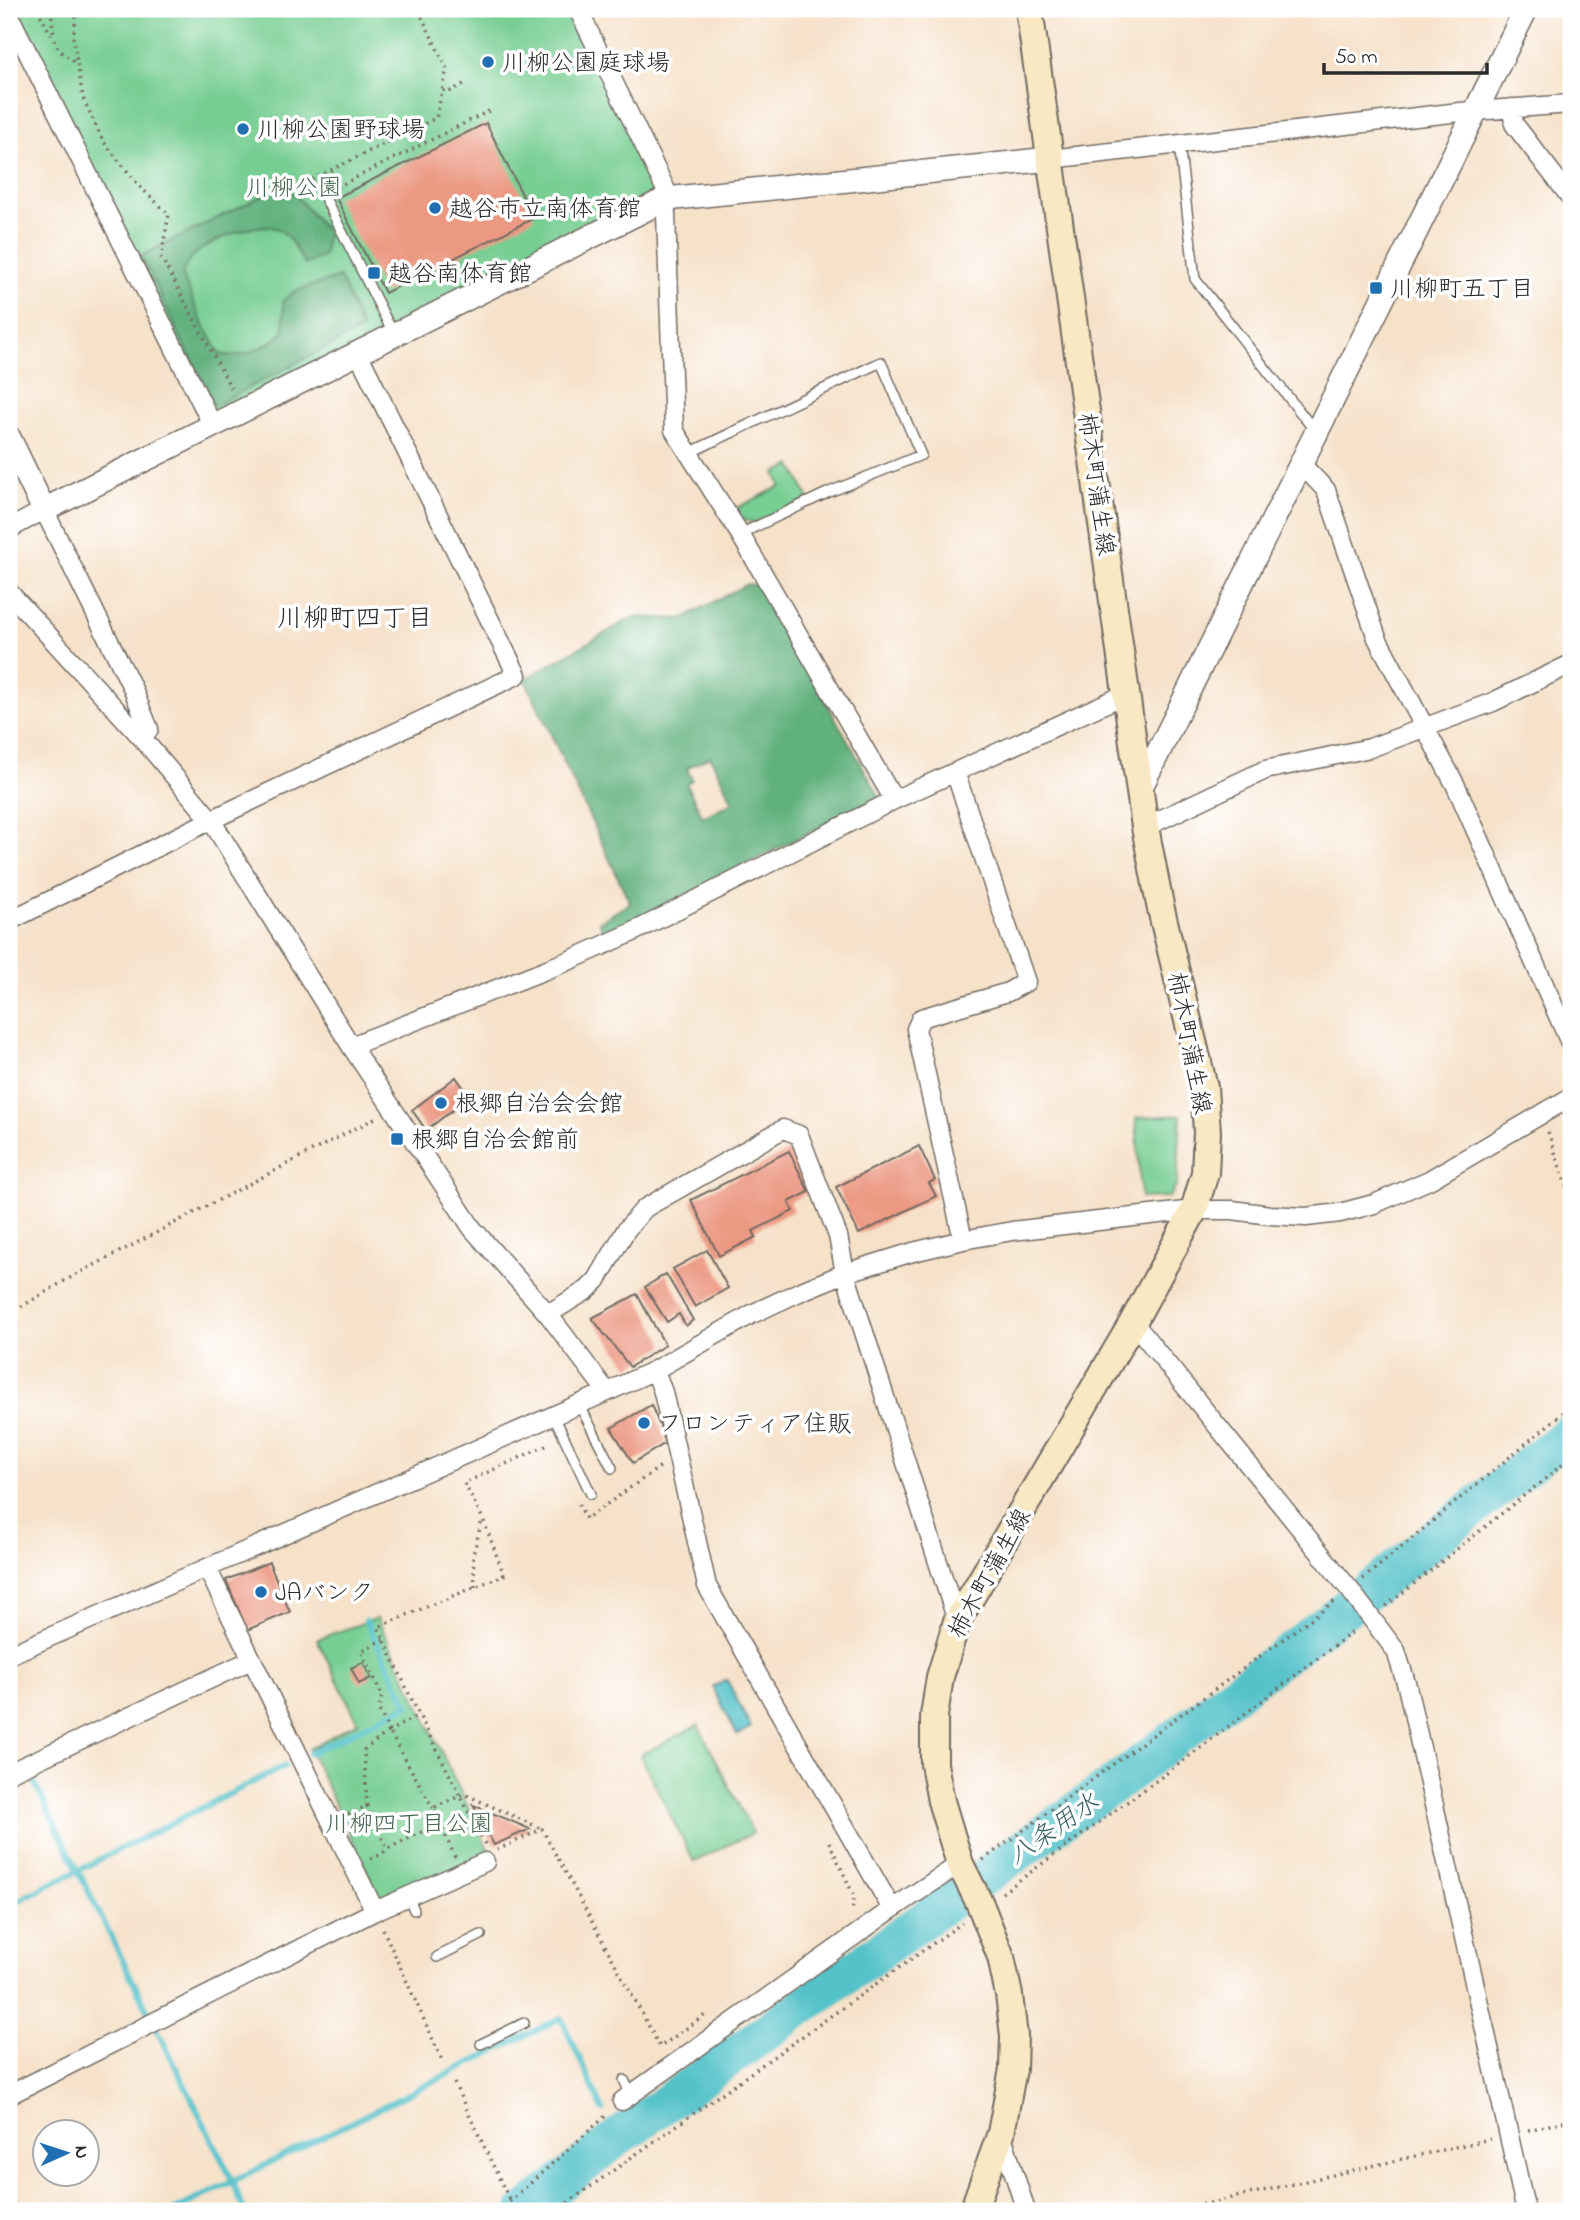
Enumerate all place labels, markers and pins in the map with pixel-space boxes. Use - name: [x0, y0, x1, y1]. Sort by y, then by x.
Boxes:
- place label: 川柳公園庭球場: [502, 47, 670, 82]
- marker: 川柳公園庭球場: [480, 54, 496, 70]
- place label: 川柳公園野球場: [257, 114, 425, 149]
- marker: 川柳公園野球場: [235, 121, 251, 137]
- place label: 越谷市立南体育館: [449, 193, 641, 228]
- marker: 越谷市立南体育館: [427, 200, 443, 216]
- place label: 越谷南体育館: [388, 258, 532, 293]
- marker: 越谷南体育館: [366, 265, 382, 281]
- place label: 川柳町五丁目: [1390, 273, 1534, 308]
- marker: 川柳町五丁目: [1368, 280, 1384, 296]
- place label: 根郷自治会会館: [455, 1088, 623, 1123]
- marker: 根郷自治会会館: [433, 1095, 449, 1111]
- place label: 根郷自治会館前: [411, 1124, 579, 1159]
- marker: 根郷自治会館前: [389, 1131, 405, 1147]
- place label: フロンティア住販: [658, 1408, 851, 1443]
- marker: フロンティア住販: [636, 1415, 652, 1431]
- place label: JAバンク: [275, 1577, 374, 1612]
- marker: JAバンク: [253, 1584, 269, 1600]

